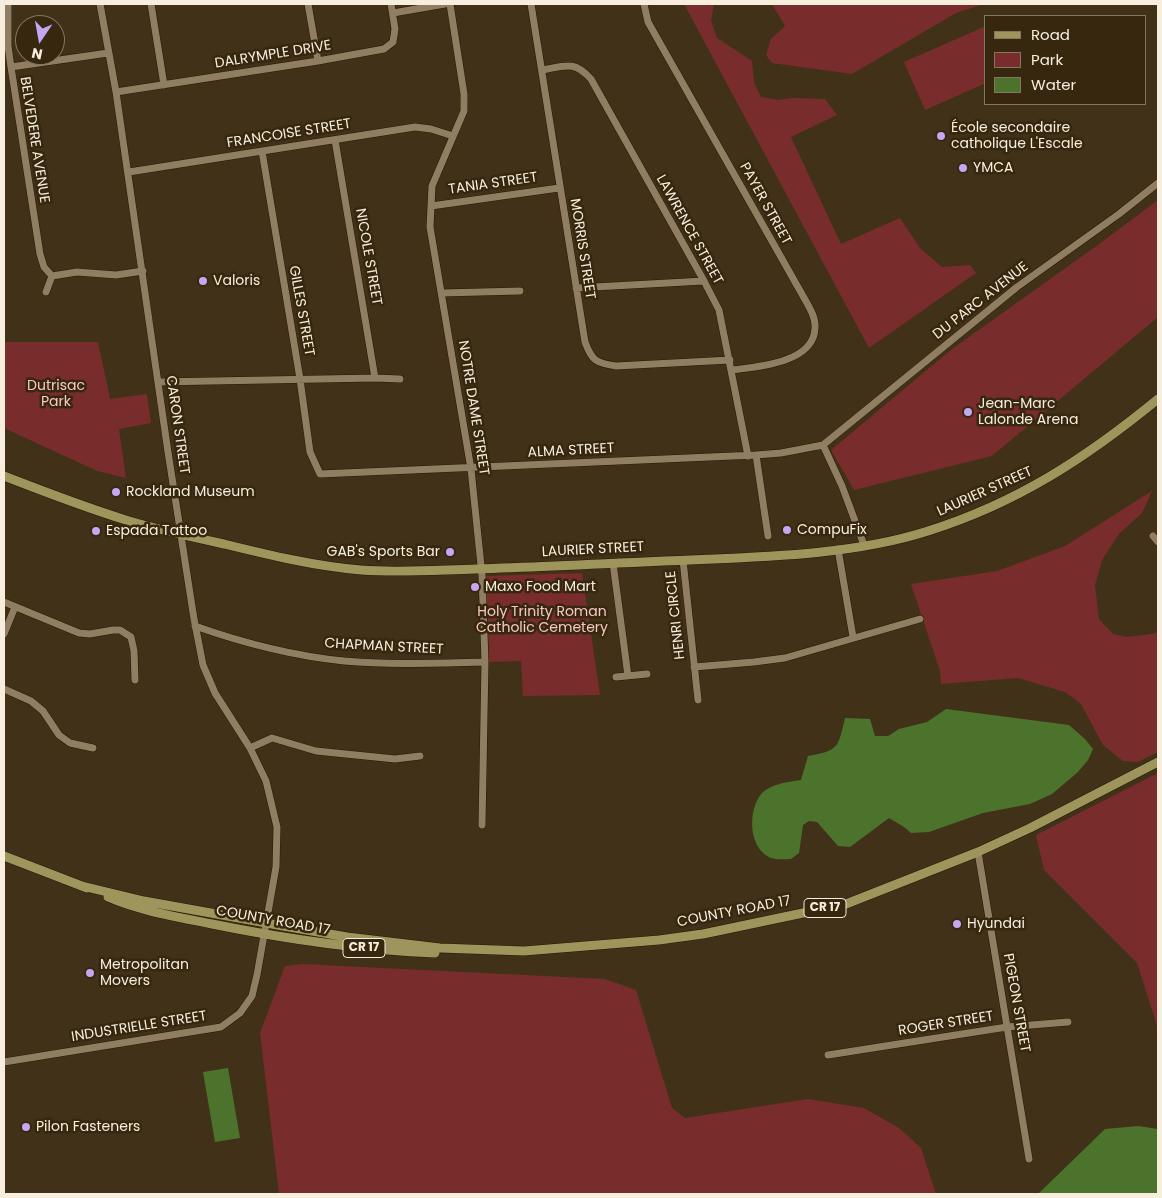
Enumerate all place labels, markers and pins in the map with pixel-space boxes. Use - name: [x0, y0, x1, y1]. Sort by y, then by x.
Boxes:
- place label: École secondaire catholique L'Escale: [951, 120, 1083, 152]
- marker: École secondaire catholique L'Escale: [935, 130, 947, 142]
- place label: YMCA: [973, 160, 1013, 176]
- marker: YMCA: [957, 162, 969, 174]
- place label: Valoris: [213, 273, 260, 289]
- marker: Valoris: [197, 275, 209, 287]
- place label: Jean-Marc Lalonde Arena: [978, 396, 1079, 428]
- marker: Jean-Marc Lalonde Arena: [962, 406, 974, 418]
- place label: Rockland Museum: [126, 484, 255, 500]
- marker: Rockland Museum: [110, 486, 122, 498]
- place label: CompuFix: [797, 522, 867, 538]
- place label: Espada Tattoo: [106, 523, 207, 539]
- marker: CompuFix: [781, 524, 793, 536]
- marker: Espada Tattoo: [90, 525, 102, 537]
- place label: GAB's Sports Bar: [327, 544, 440, 560]
- marker: GAB's Sports Bar: [444, 546, 456, 558]
- place label: Maxo Food Mart: [485, 579, 596, 595]
- marker: Maxo Food Mart: [469, 581, 481, 593]
- place label: Hyundai: [967, 916, 1025, 932]
- marker: Hyundai: [951, 918, 963, 930]
- place label: Metropolitan Movers: [100, 957, 189, 990]
- marker: Metropolitan Movers: [84, 967, 96, 979]
- place label: Pilon Fasteners: [36, 1119, 140, 1135]
- marker: Pilon Fasteners: [20, 1121, 32, 1133]

